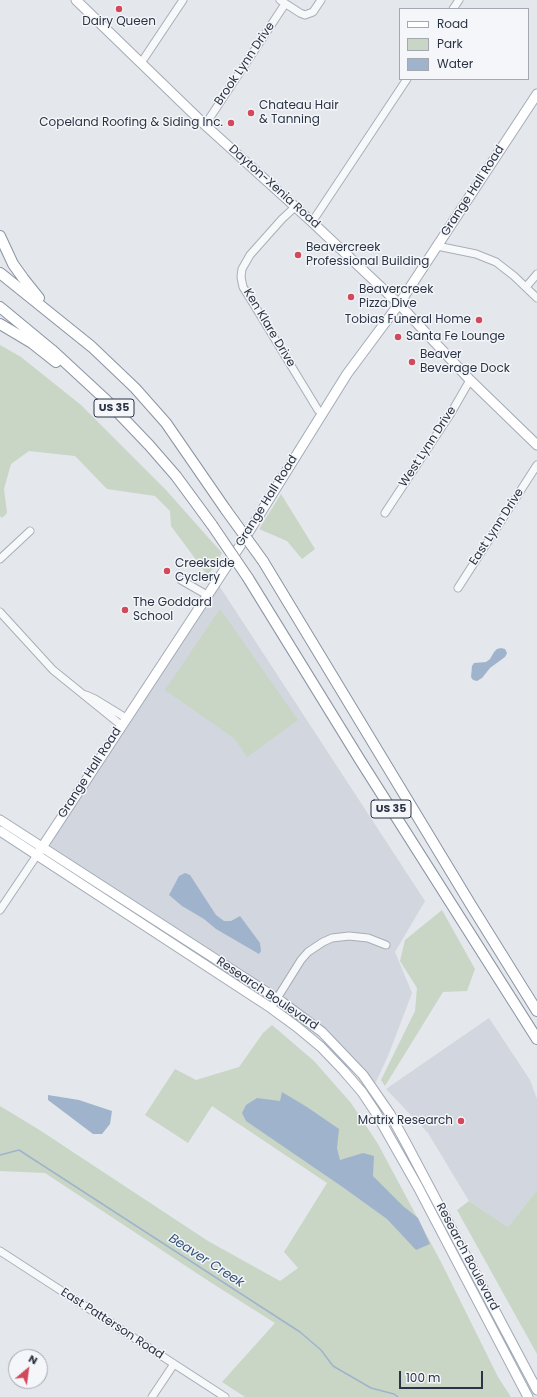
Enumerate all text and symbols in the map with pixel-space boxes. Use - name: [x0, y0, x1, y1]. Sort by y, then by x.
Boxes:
- marker: Dairy Queen: [114, 4, 124, 14]
- legend: [399, 8, 529, 80]
- place label: Dairy Queen: [82, 15, 156, 29]
- text: Road: [437, 15, 468, 32]
- street label: Brook Lynn Drive: [212, 20, 278, 108]
- text: Park: [437, 35, 463, 52]
- text: Water: [437, 55, 473, 72]
- place label: Chateau Hair & Tanning: [259, 99, 339, 127]
- marker: Chateau Hair & Tanning: [246, 108, 256, 118]
- place label: Copeland Roofing & Siding Inc.: [39, 116, 223, 130]
- marker: Copeland Roofing & Siding Inc.: [226, 118, 236, 128]
- street label: Dayton-Xenia Road: [225, 142, 323, 232]
- street label: Grange Hall Road: [438, 143, 508, 239]
- place label: Beavercreek Professional Building: [306, 241, 429, 269]
- marker: Beavercreek Professional Building: [293, 250, 303, 260]
- place label: Beavercreek Pizza Dive: [359, 283, 433, 311]
- street label: Ken Klare Drive: [240, 286, 298, 370]
- marker: Beavercreek Pizza Dive: [346, 292, 356, 302]
- place label: Tobias Funeral Home: [345, 313, 471, 327]
- marker: Tobias Funeral Home: [474, 315, 484, 325]
- place label: Santa Fe Lounge: [406, 330, 505, 344]
- marker: Santa Fe Lounge: [393, 332, 403, 342]
- place label: Beaver Beverage Dock: [420, 348, 510, 376]
- marker: Beaver Beverage Dock: [407, 357, 417, 367]
- road number: US 35: [94, 399, 134, 417]
- street label: West Lynn Drive: [396, 404, 460, 490]
- street label: Grange Hall Road: [233, 453, 301, 549]
- street label: East Lynn Drive: [467, 486, 527, 568]
- place label: Creekside Cyclery: [175, 557, 235, 585]
- marker: Creekside Cyclery: [162, 566, 172, 576]
- place label: The Goddard School: [133, 596, 212, 624]
- marker: The Goddard School: [120, 605, 130, 615]
- street label: Grange Hall Road: [55, 725, 125, 821]
- road number: US 35: [371, 800, 411, 818]
- street label: Research Boulevard: [213, 955, 321, 1033]
- place label: Matrix Research: [358, 1114, 453, 1128]
- marker: Matrix Research: [456, 1116, 466, 1126]
- street label: Research Boulevard: [433, 1201, 501, 1313]
- water label: Beaver Creek: [165, 1231, 247, 1291]
- street label: East Patterson Road: [58, 1285, 166, 1363]
- north arrow: [8, 1349, 48, 1389]
- text: N: [26, 1350, 41, 1368]
- scale bar: [401, 1363, 485, 1389]
- text: 100 m: [406, 1369, 440, 1386]

